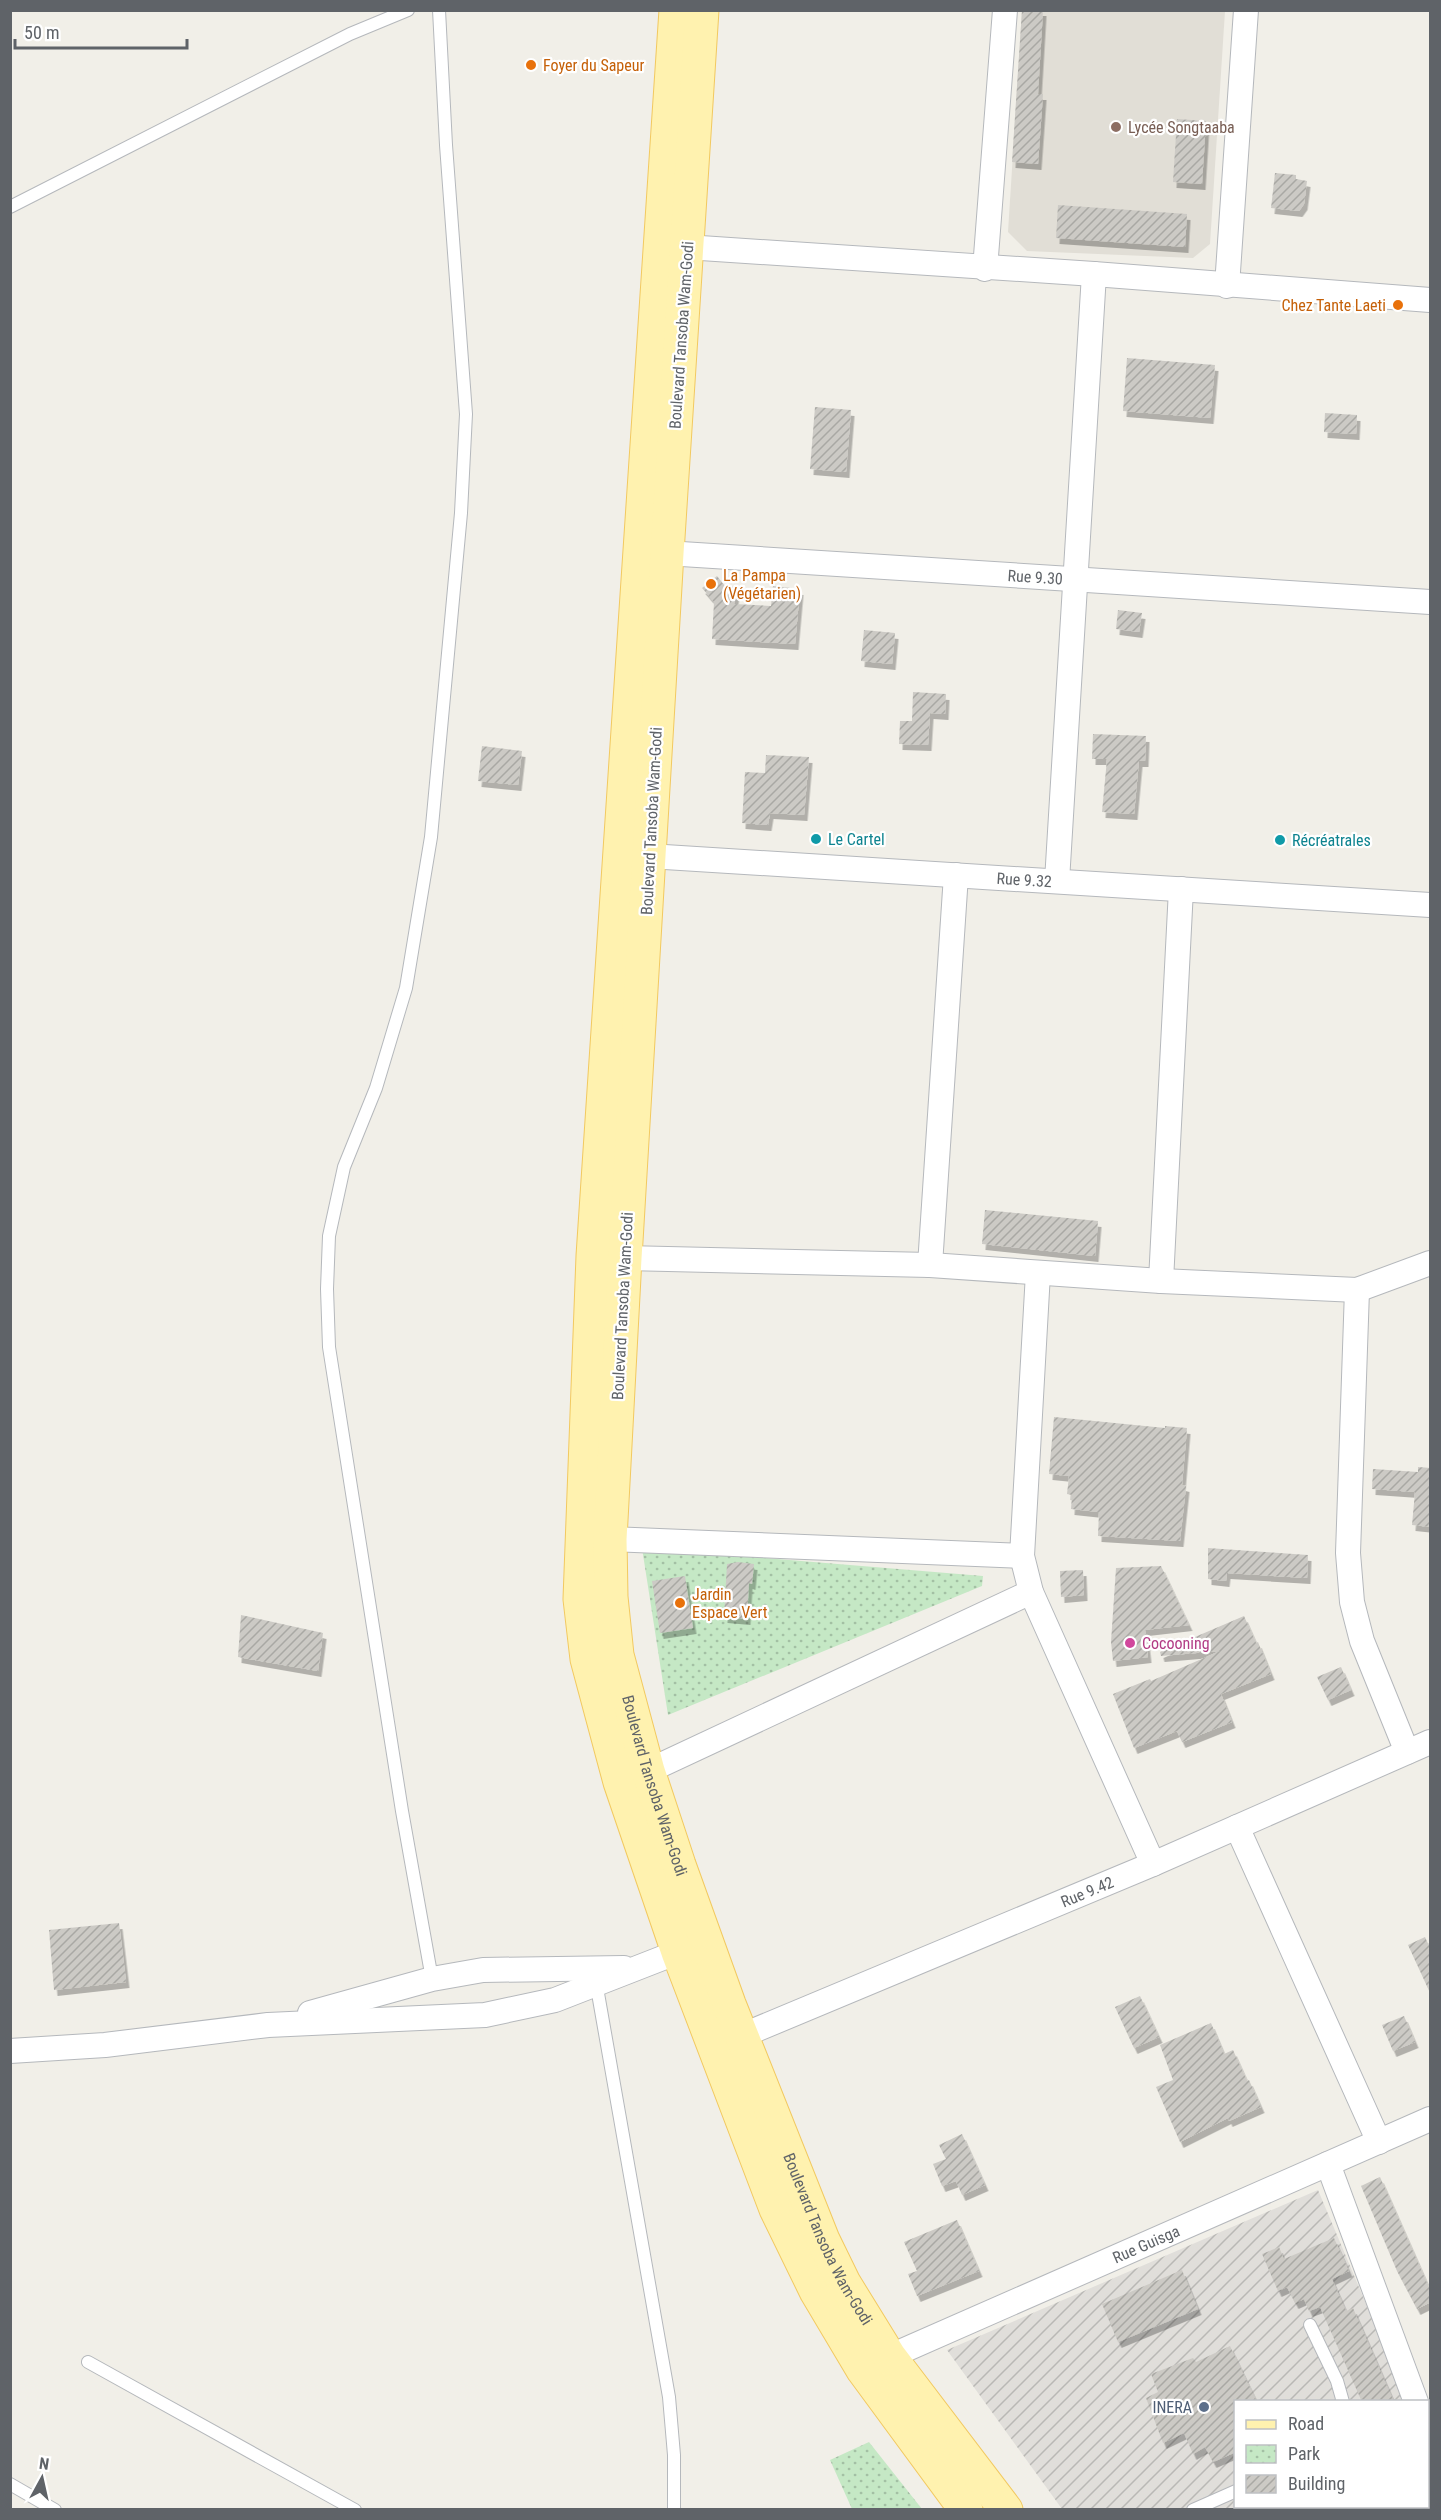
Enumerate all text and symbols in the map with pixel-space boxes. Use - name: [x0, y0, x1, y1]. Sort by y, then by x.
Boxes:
- scale bar: [15, 12, 188, 50]
- text: 50 m: [24, 22, 59, 43]
- place label: Foyer du Sapeur: [543, 56, 644, 75]
- marker: Foyer du Sapeur: [524, 58, 538, 72]
- place label: Lycée Songtaaba: [1128, 118, 1235, 137]
- marker: Lycée Songtaaba: [1109, 120, 1123, 134]
- street label: Boulevard Tansoba Wam-Godi: [665, 241, 698, 430]
- place label: Chez Tante Laeti: [1281, 296, 1386, 315]
- marker: Chez Tante Laeti: [1391, 298, 1405, 312]
- place label: La Pampa (Végétarien): [723, 566, 801, 603]
- street label: Rue 9.30: [1007, 566, 1063, 588]
- marker: La Pampa (Végétarien): [704, 577, 718, 591]
- street label: Boulevard Tansoba Wam-Godi: [637, 727, 666, 915]
- place label: Le Cartel: [828, 830, 885, 849]
- place label: Récréatrales: [1292, 831, 1371, 850]
- marker: Le Cartel: [809, 832, 823, 846]
- marker: Récréatrales: [1273, 833, 1287, 847]
- street label: Rue 9.32: [996, 869, 1053, 891]
- street label: Boulevard Tansoba Wam-Godi: [608, 1212, 637, 1400]
- place label: Jardin Espace Vert: [692, 1585, 768, 1622]
- marker: Jardin Espace Vert: [673, 1596, 687, 1610]
- place label: Cocooning: [1142, 1634, 1210, 1653]
- marker: Cocooning: [1123, 1636, 1137, 1650]
- street label: Boulevard Tansoba Wam-Godi: [618, 1693, 691, 1879]
- street label: Rue 9.42: [1058, 1873, 1117, 1911]
- street label: Boulevard Tansoba Wam-Godi: [779, 2150, 877, 2329]
- street label: Rue Guisga: [1110, 2221, 1183, 2267]
- place label: INERA: [1152, 2398, 1192, 2417]
- marker: INERA: [1197, 2400, 1211, 2414]
- legend: [1234, 2400, 1429, 2508]
- text: Road: [1288, 2413, 1324, 2434]
- text: Park: [1288, 2443, 1320, 2464]
- north arrow: [12, 2448, 72, 2508]
- text: N: [38, 2454, 50, 2474]
- text: Building: [1288, 2473, 1345, 2494]

